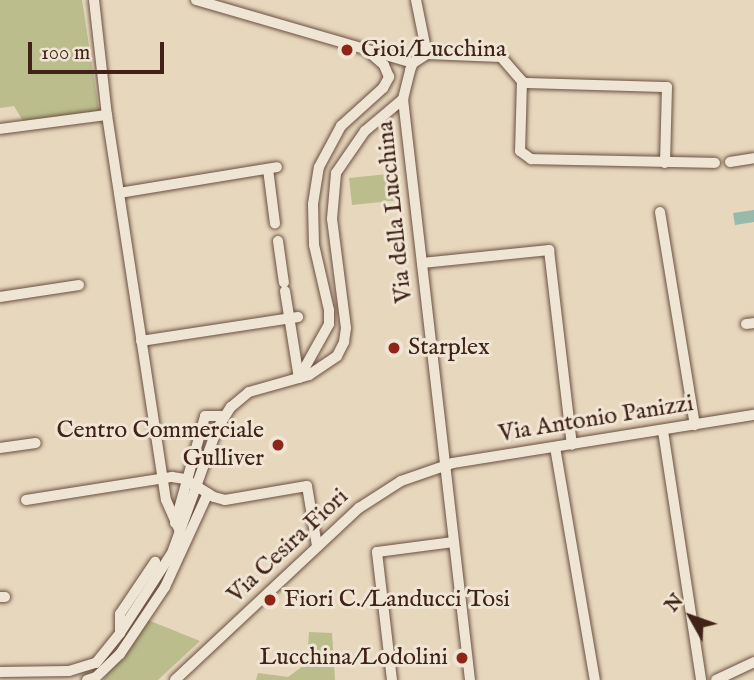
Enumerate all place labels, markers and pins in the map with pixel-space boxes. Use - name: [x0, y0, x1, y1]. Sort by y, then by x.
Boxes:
- place label: Gioi/Lucchina: [361, 36, 506, 64]
- marker: Gioi/Lucchina: [339, 42, 355, 58]
- place label: Starplex: [408, 334, 490, 362]
- marker: Starplex: [386, 340, 402, 356]
- place label: Centro Commerciale Gulliver: [56, 417, 264, 473]
- marker: Centro Commerciale Gulliver: [270, 437, 286, 453]
- place label: Fiori C./Landucci Tosi: [284, 586, 510, 614]
- marker: Fiori C./Landucci Tosi: [262, 592, 278, 608]
- place label: Lucchina/Lodolini: [259, 644, 448, 672]
- marker: Lucchina/Lodolini: [454, 650, 470, 666]

